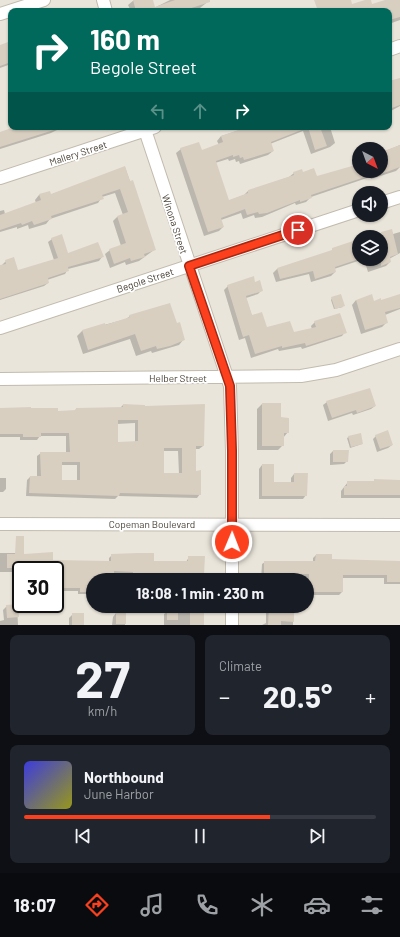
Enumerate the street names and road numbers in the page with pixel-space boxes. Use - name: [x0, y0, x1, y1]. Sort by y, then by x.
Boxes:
- street label: Mallery Street: [48, 138, 109, 168]
- street label: Winona Street: [160, 193, 190, 256]
- street label: Begole Street: [115, 265, 175, 295]
- street label: Helber Street: [149, 372, 207, 384]
- street label: Copeman Boulevard: [109, 518, 195, 530]

